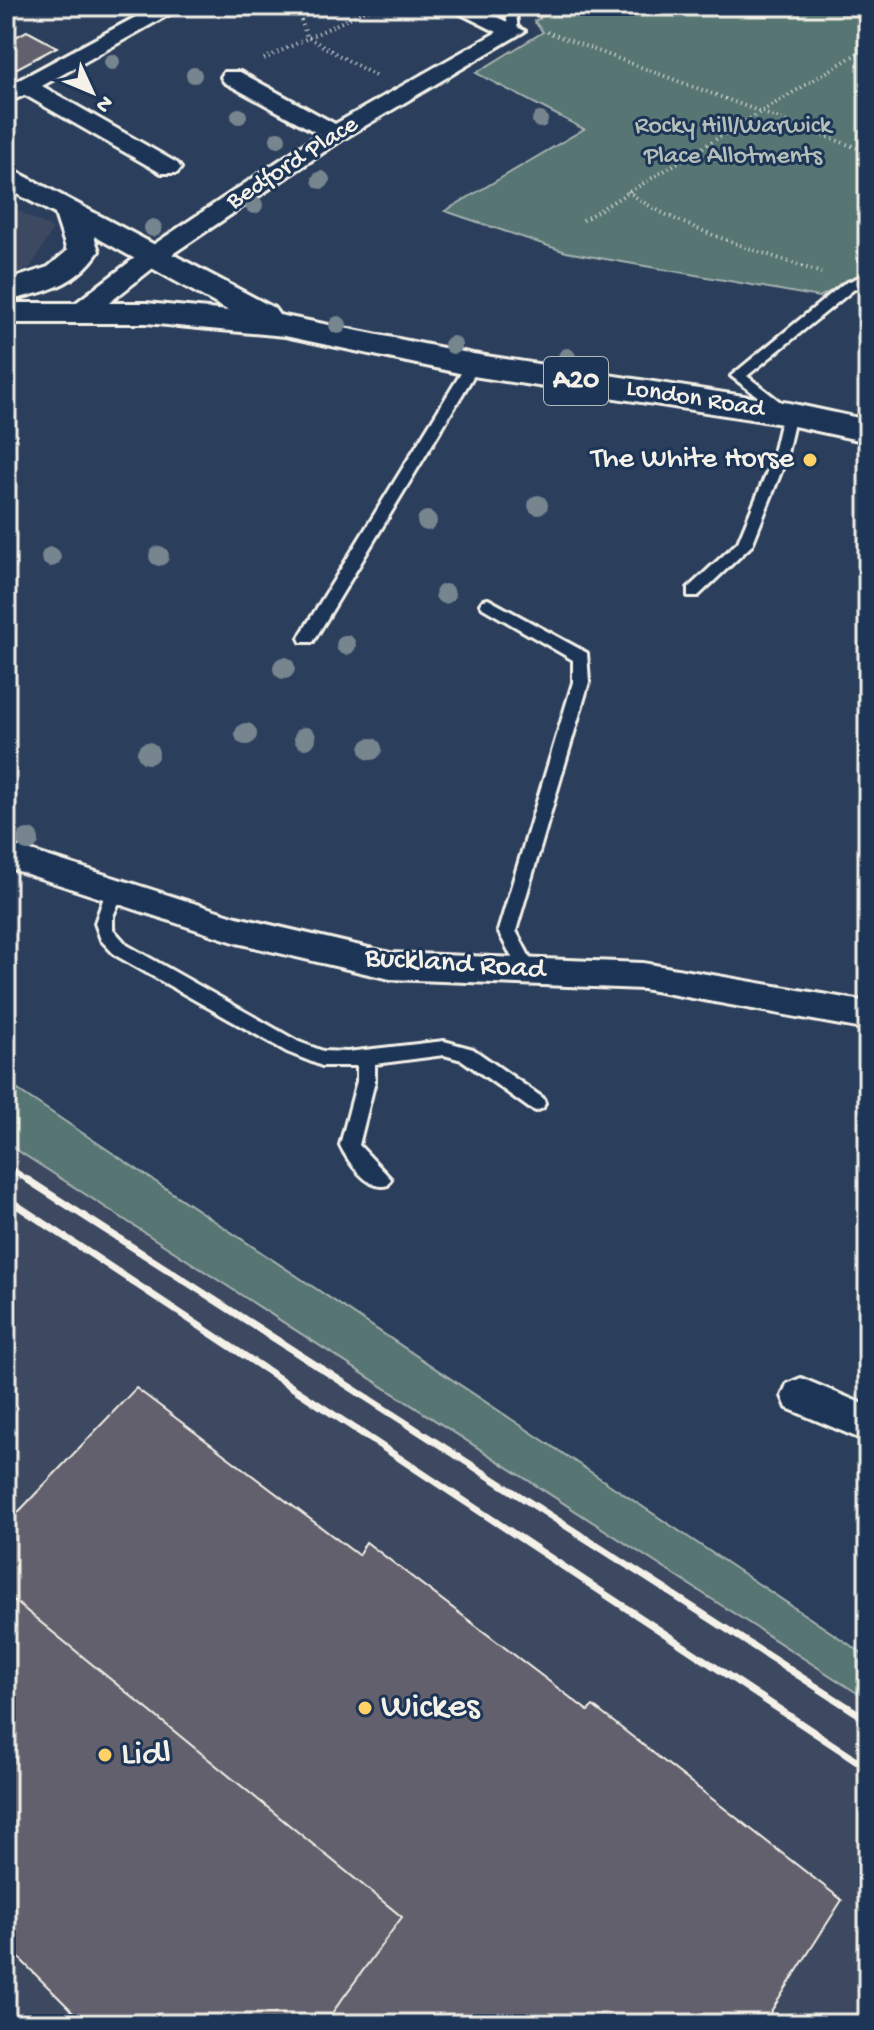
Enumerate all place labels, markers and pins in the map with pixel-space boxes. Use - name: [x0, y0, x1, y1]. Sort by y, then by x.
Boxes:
- place label: The White Horse: [589, 443, 795, 478]
- marker: The White Horse: [801, 451, 819, 469]
- place label: Wickes: [381, 1687, 481, 1730]
- marker: Wickes: [356, 1699, 374, 1717]
- place label: Lidl: [121, 1734, 171, 1777]
- marker: Lidl: [96, 1746, 114, 1764]

